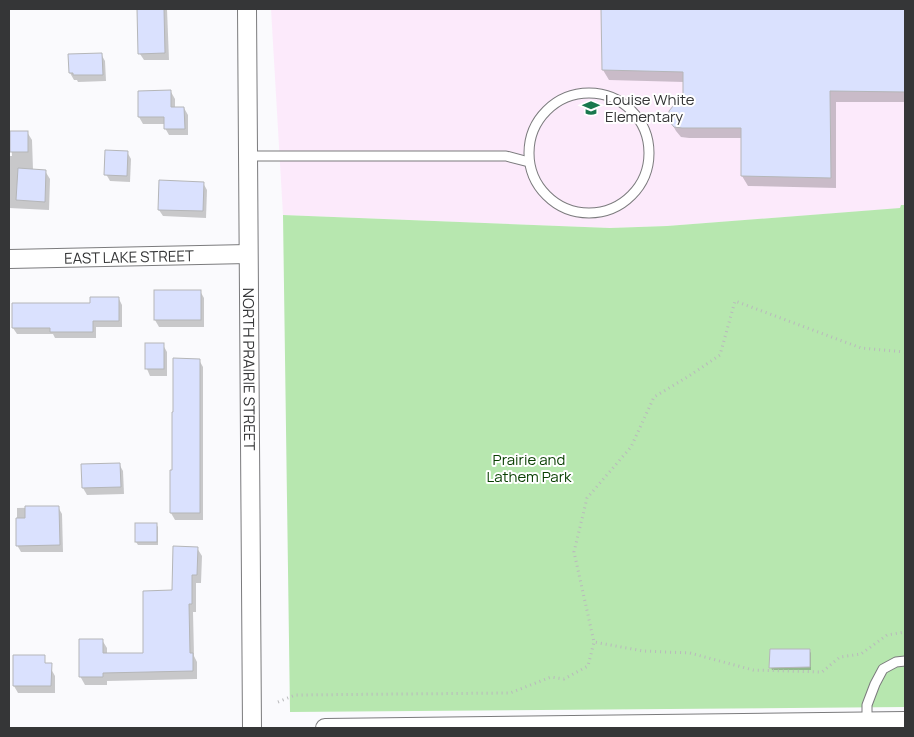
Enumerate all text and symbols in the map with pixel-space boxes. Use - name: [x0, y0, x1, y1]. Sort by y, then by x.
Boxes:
- place label: Louise White Elementary: [605, 89, 695, 127]
- school or university icon: Louise White Elementary: [581, 98, 601, 118]
- street label: EAST LAKE STREET: [64, 245, 194, 268]
- street label: NORTH PRAIRIE STREET: [238, 288, 261, 450]
- park label: Prairie and Lathem Park: [486, 449, 572, 487]

